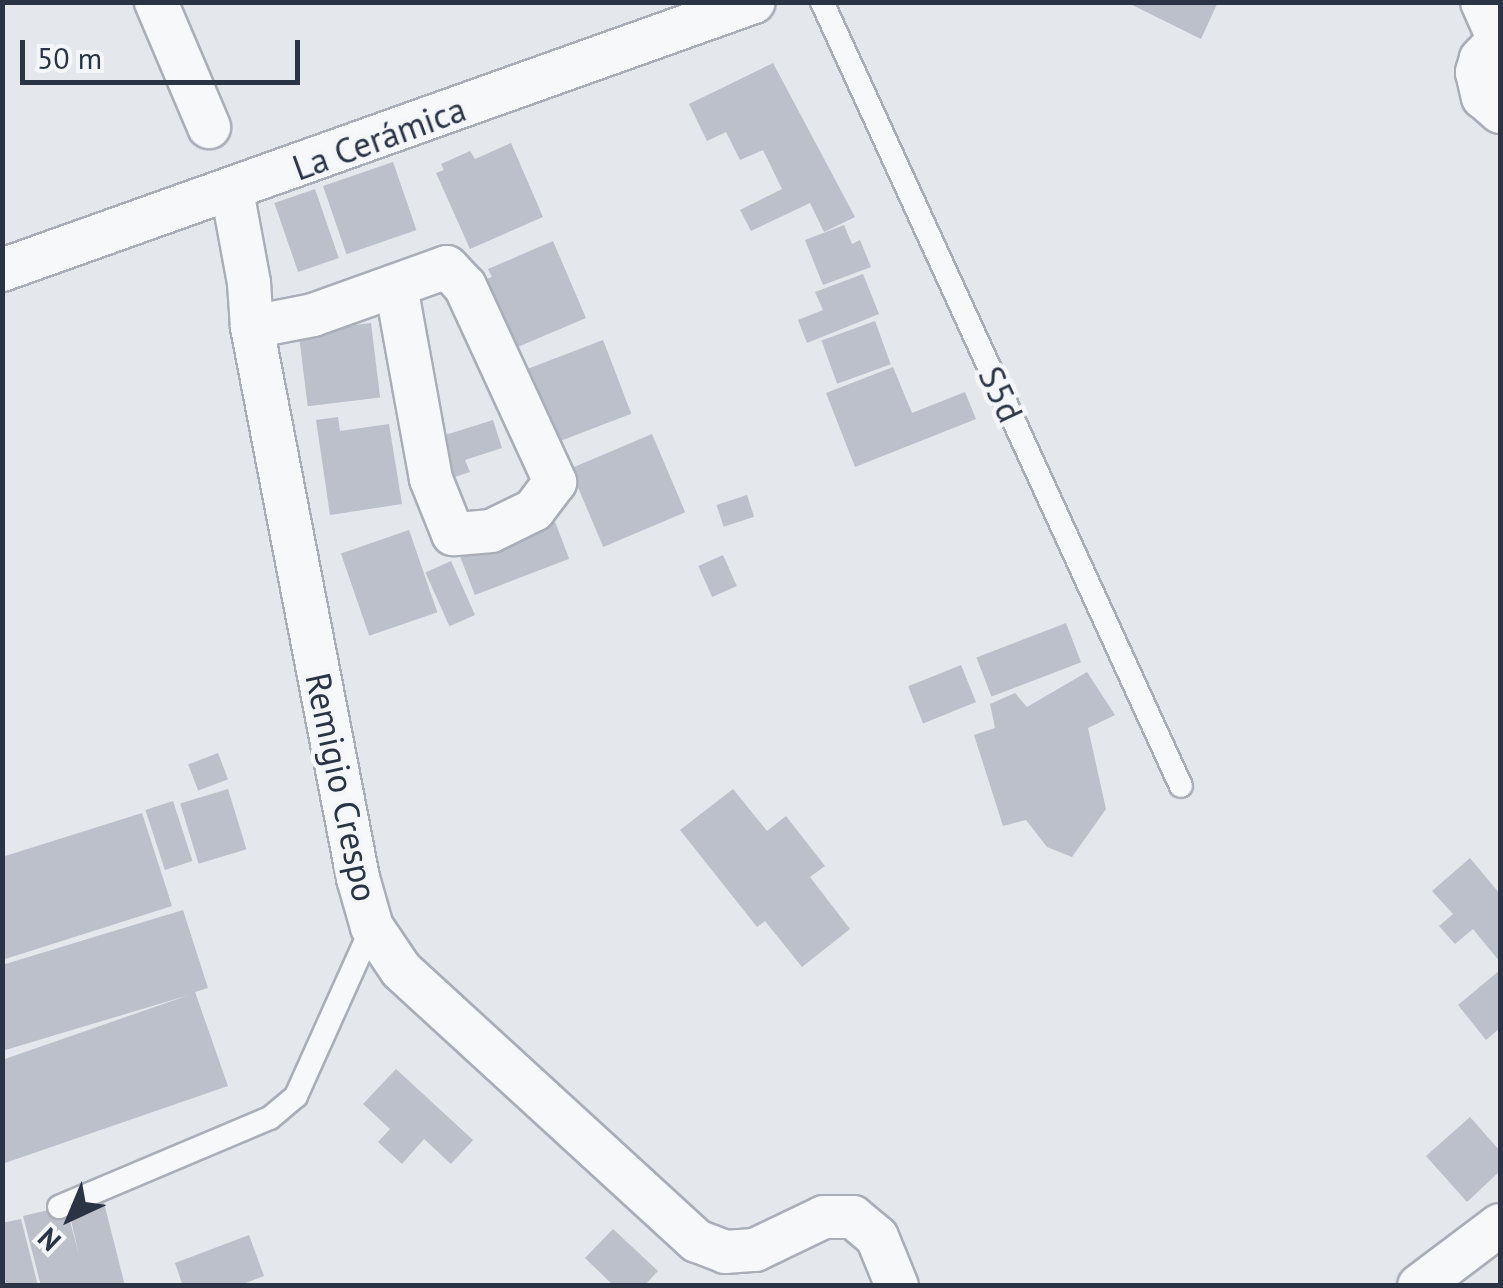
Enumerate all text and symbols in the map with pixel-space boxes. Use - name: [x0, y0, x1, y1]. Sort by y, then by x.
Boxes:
- scale bar: [25, 20, 305, 82]
- text: 50 m: [37, 38, 102, 77]
- street label: La Cerámica: [287, 87, 471, 189]
- street label: S5d: [970, 360, 1032, 428]
- street label: Remigio Crespo: [297, 669, 387, 905]
- north arrow: [20, 1168, 120, 1268]
- text: N: [29, 1220, 68, 1260]

